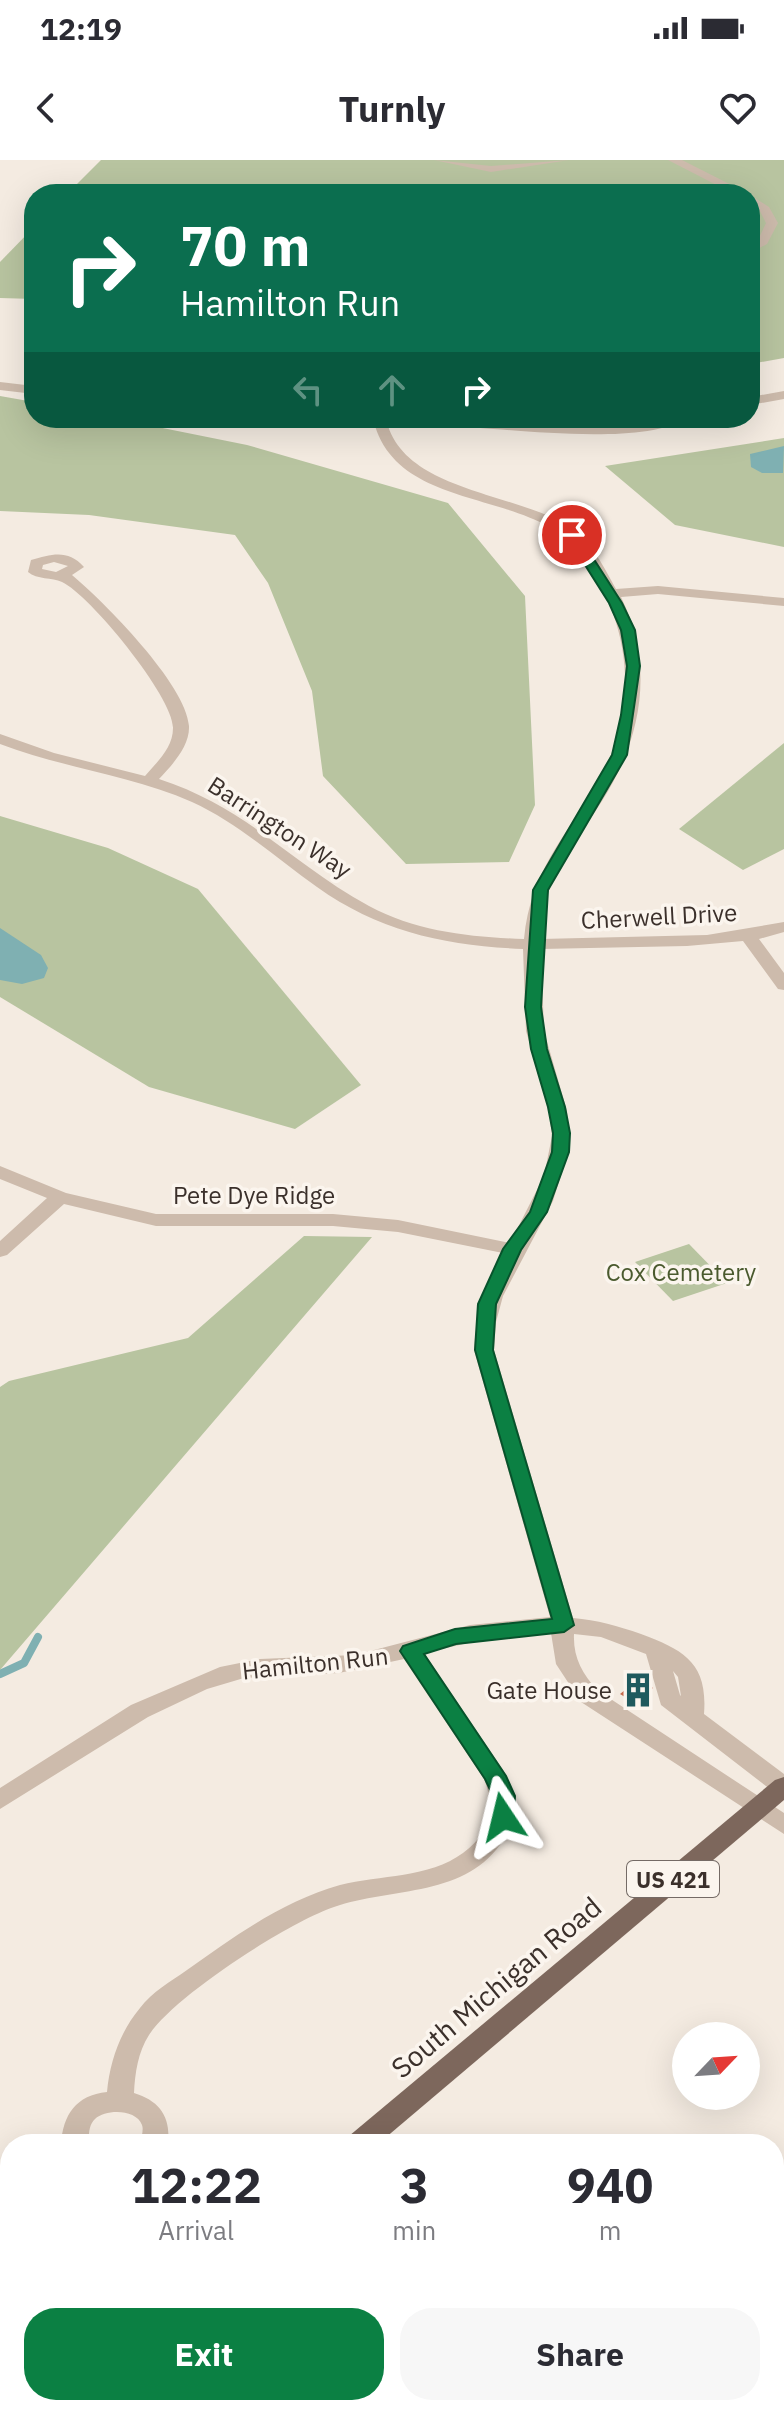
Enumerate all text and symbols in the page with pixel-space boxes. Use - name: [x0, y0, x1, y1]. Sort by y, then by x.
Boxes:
- text: 12:19: [40, 9, 122, 48]
- text: Turnly: [339, 85, 445, 132]
- icon: back: [24, 86, 68, 130]
- icon: heart: [716, 86, 760, 130]
- text: 70 m: [180, 209, 310, 281]
- icon: right: [48, 216, 152, 320]
- text: Hamilton Run: [180, 279, 400, 326]
- icon: left: [286, 368, 330, 412]
- icon: ahead: [370, 368, 414, 412]
- icon: right: [454, 368, 498, 412]
- pin: [538, 501, 606, 569]
- icon: arrive: [550, 513, 594, 557]
- street label: Barrington Way: [202, 769, 358, 885]
- street label: Cherwell Drive: [580, 896, 738, 936]
- street label: Pete Dye Ridge: [173, 1179, 335, 1211]
- park label: Cox Cemetery: [606, 1256, 756, 1288]
- street label: Hamilton Run: [240, 1639, 390, 1687]
- building icon: Gate House: [619, 1671, 657, 1709]
- place label: Gate House: [486, 1674, 612, 1706]
- position arrow: [461, 1775, 545, 1859]
- road number: US 421: [627, 1861, 719, 1897]
- street label: South Michigan Road: [383, 1888, 609, 2086]
- north arrow: [672, 2022, 760, 2110]
- map controls: [672, 2022, 760, 2110]
- text: 12:22: [131, 2154, 262, 2216]
- text: 3: [400, 2154, 429, 2216]
- text: 940: [567, 2154, 653, 2216]
- text: Arrival: [158, 2213, 234, 2247]
- text: min: [392, 2213, 436, 2247]
- text: m: [599, 2213, 621, 2247]
- button: Exit: [24, 2308, 384, 2400]
- button: Share: [400, 2308, 760, 2400]

